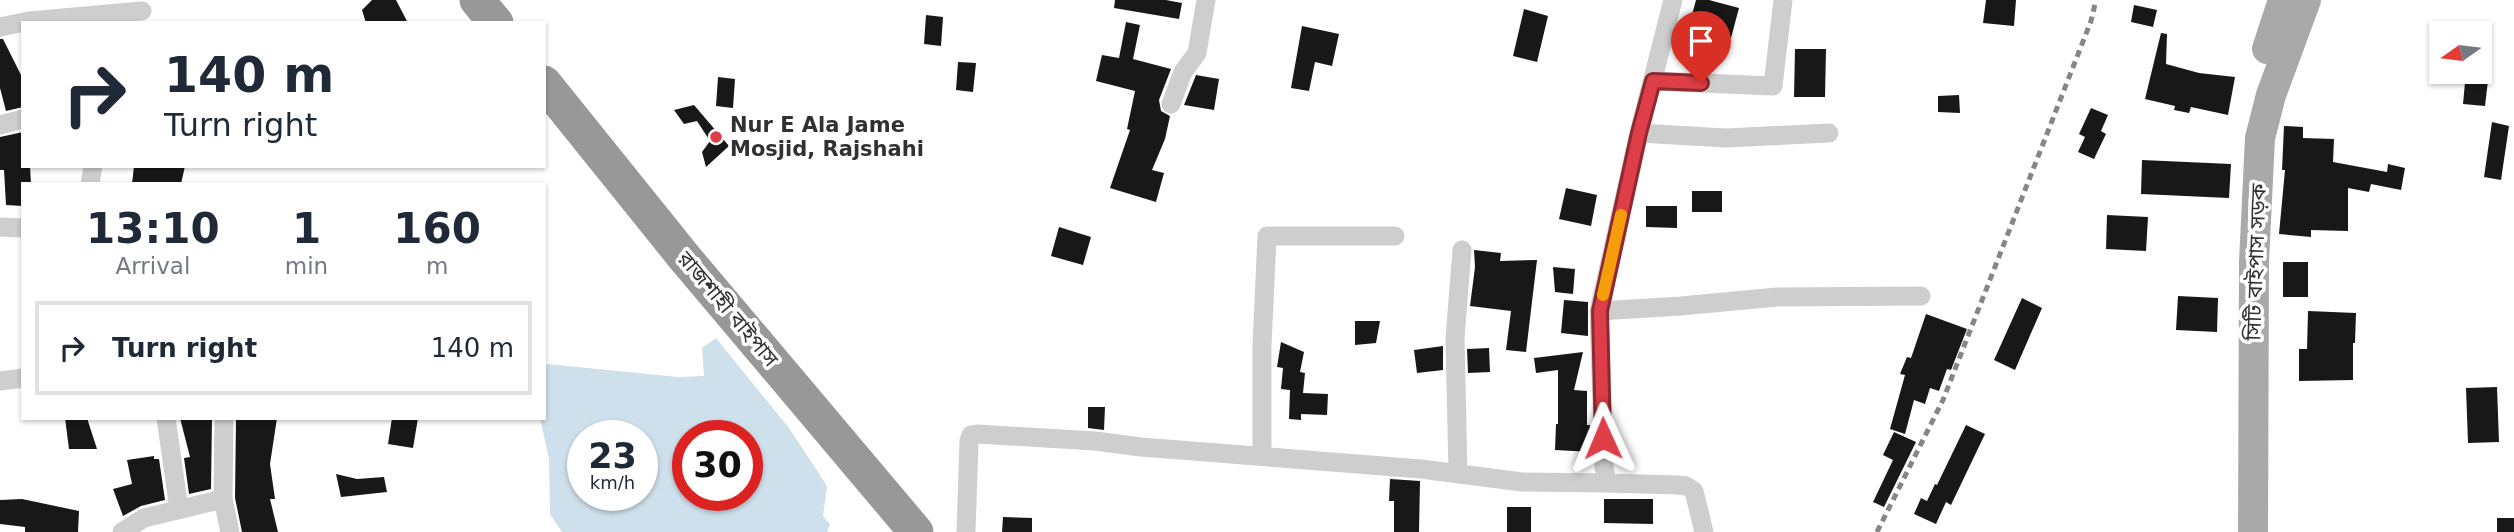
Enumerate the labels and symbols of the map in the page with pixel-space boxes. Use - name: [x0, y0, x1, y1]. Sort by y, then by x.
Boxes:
- pin: [1671, 11, 1731, 83]
- north arrow: [2429, 21, 2492, 84]
- place label: Nur E Ala Jame Mosjid, Rajshahi: [730, 113, 924, 161]
- marker: Nur E Ala Jame Mosjid, Rajshahi: [708, 129, 724, 145]
- street label: সিটি বাইপাস সড়ক: [2241, 182, 2271, 342]
- street label: রাজশাহী বাইপাস: [672, 246, 784, 372]
- position arrow: [1566, 401, 1640, 475]
- speed limit sign: 30: [672, 420, 763, 511]

